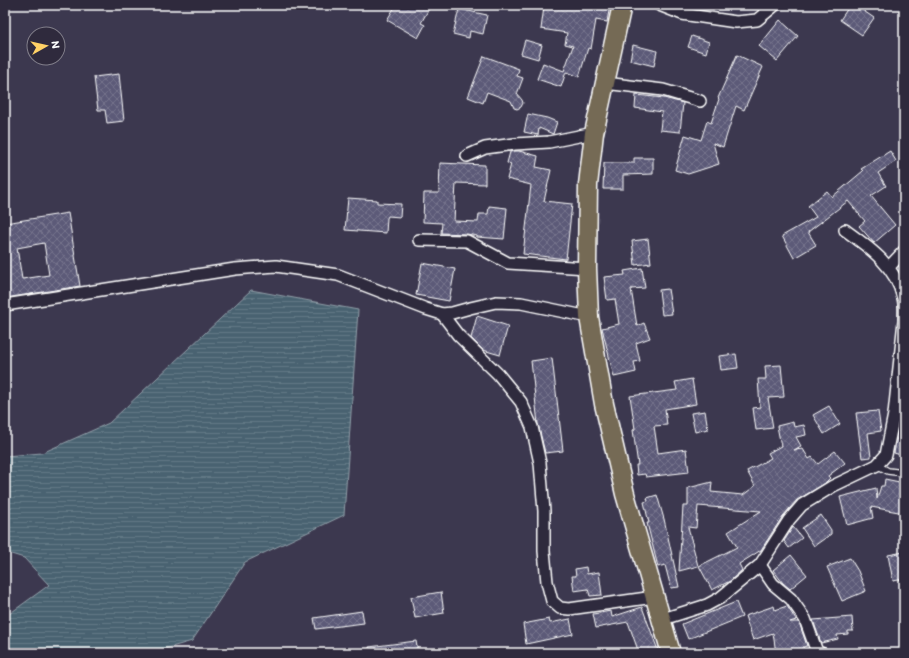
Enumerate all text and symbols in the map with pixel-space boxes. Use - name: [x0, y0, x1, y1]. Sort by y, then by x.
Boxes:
- north arrow: [26, 26, 66, 66]
- text: N: [48, 40, 62, 49]

